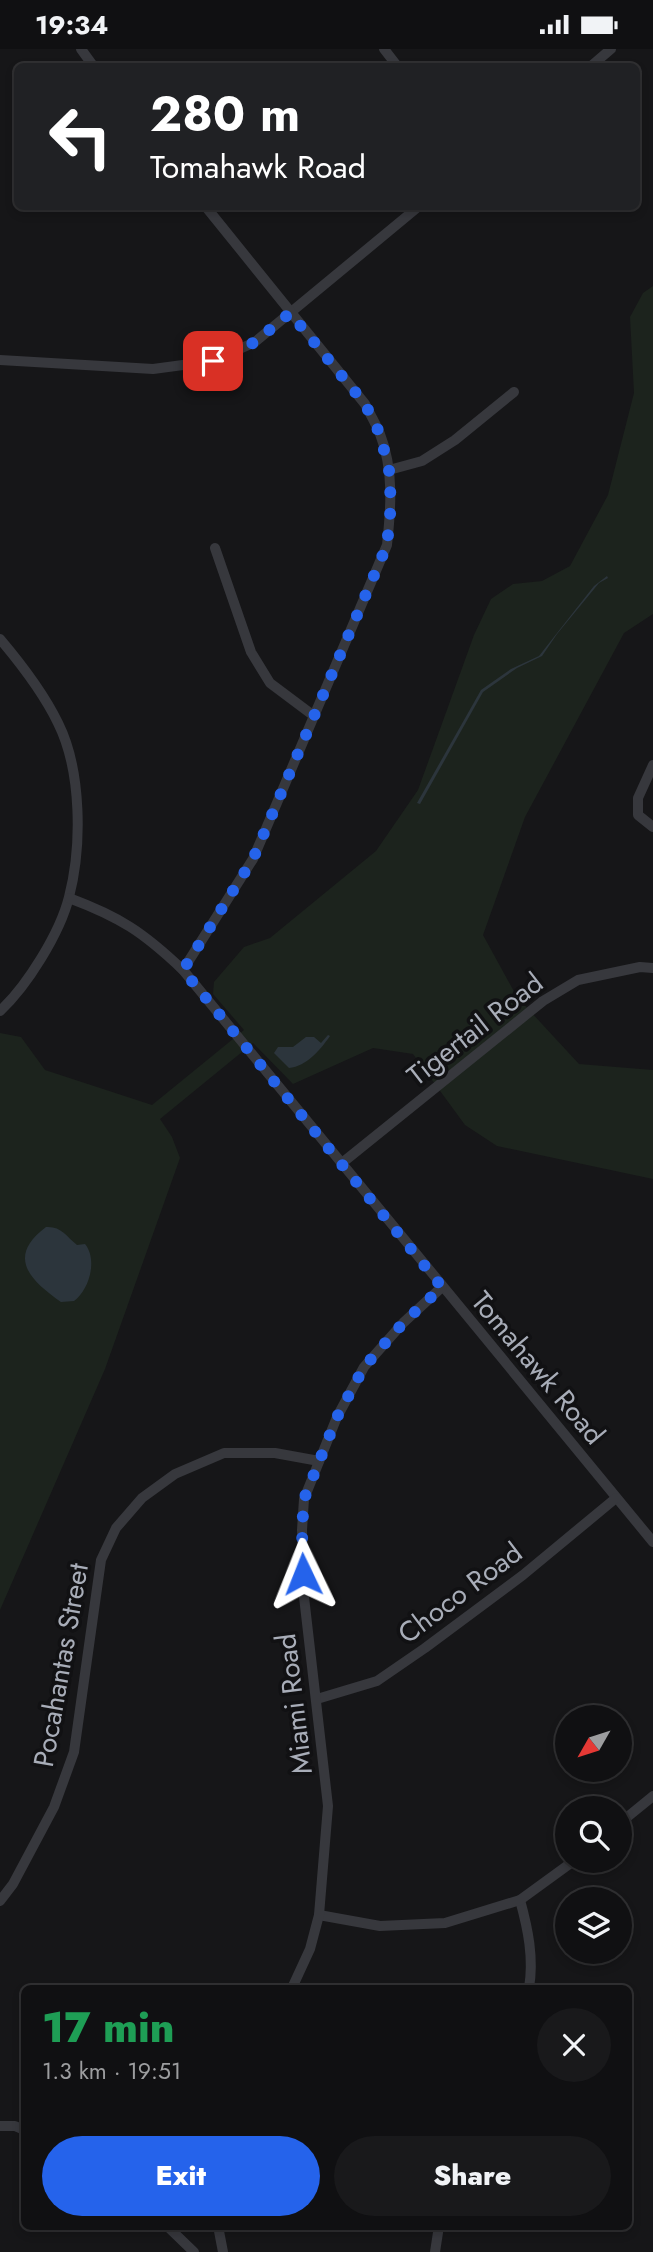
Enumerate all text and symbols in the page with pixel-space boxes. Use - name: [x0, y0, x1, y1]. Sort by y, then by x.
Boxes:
- text: 19:34: [35, 6, 108, 44]
- text: 280 m: [150, 79, 300, 149]
- icon: left: [35, 91, 126, 182]
- text: Tomahawk Road: [150, 144, 366, 190]
- pin: [183, 331, 243, 391]
- icon: arrive: [194, 342, 232, 380]
- street label: Tigertail Road: [398, 963, 552, 1095]
- street label: Tomahawk Road: [462, 1282, 614, 1454]
- street label: Choco Road: [389, 1533, 531, 1653]
- position arrow: [266, 1537, 340, 1611]
- street label: Pocahantas Street: [23, 1560, 99, 1770]
- street label: Miami Road: [265, 1631, 323, 1777]
- north arrow: [555, 1705, 632, 1781]
- map controls: [555, 1705, 632, 1964]
- button: search: [555, 1796, 632, 1873]
- button: layers: [555, 1887, 632, 1964]
- text: 17 min: [42, 1997, 175, 2058]
- button: close: [537, 2008, 611, 2082]
- text: 1.3 km · 19:51: [42, 2054, 181, 2088]
- button: Exit: [42, 2136, 320, 2216]
- button: Share: [334, 2136, 611, 2216]

